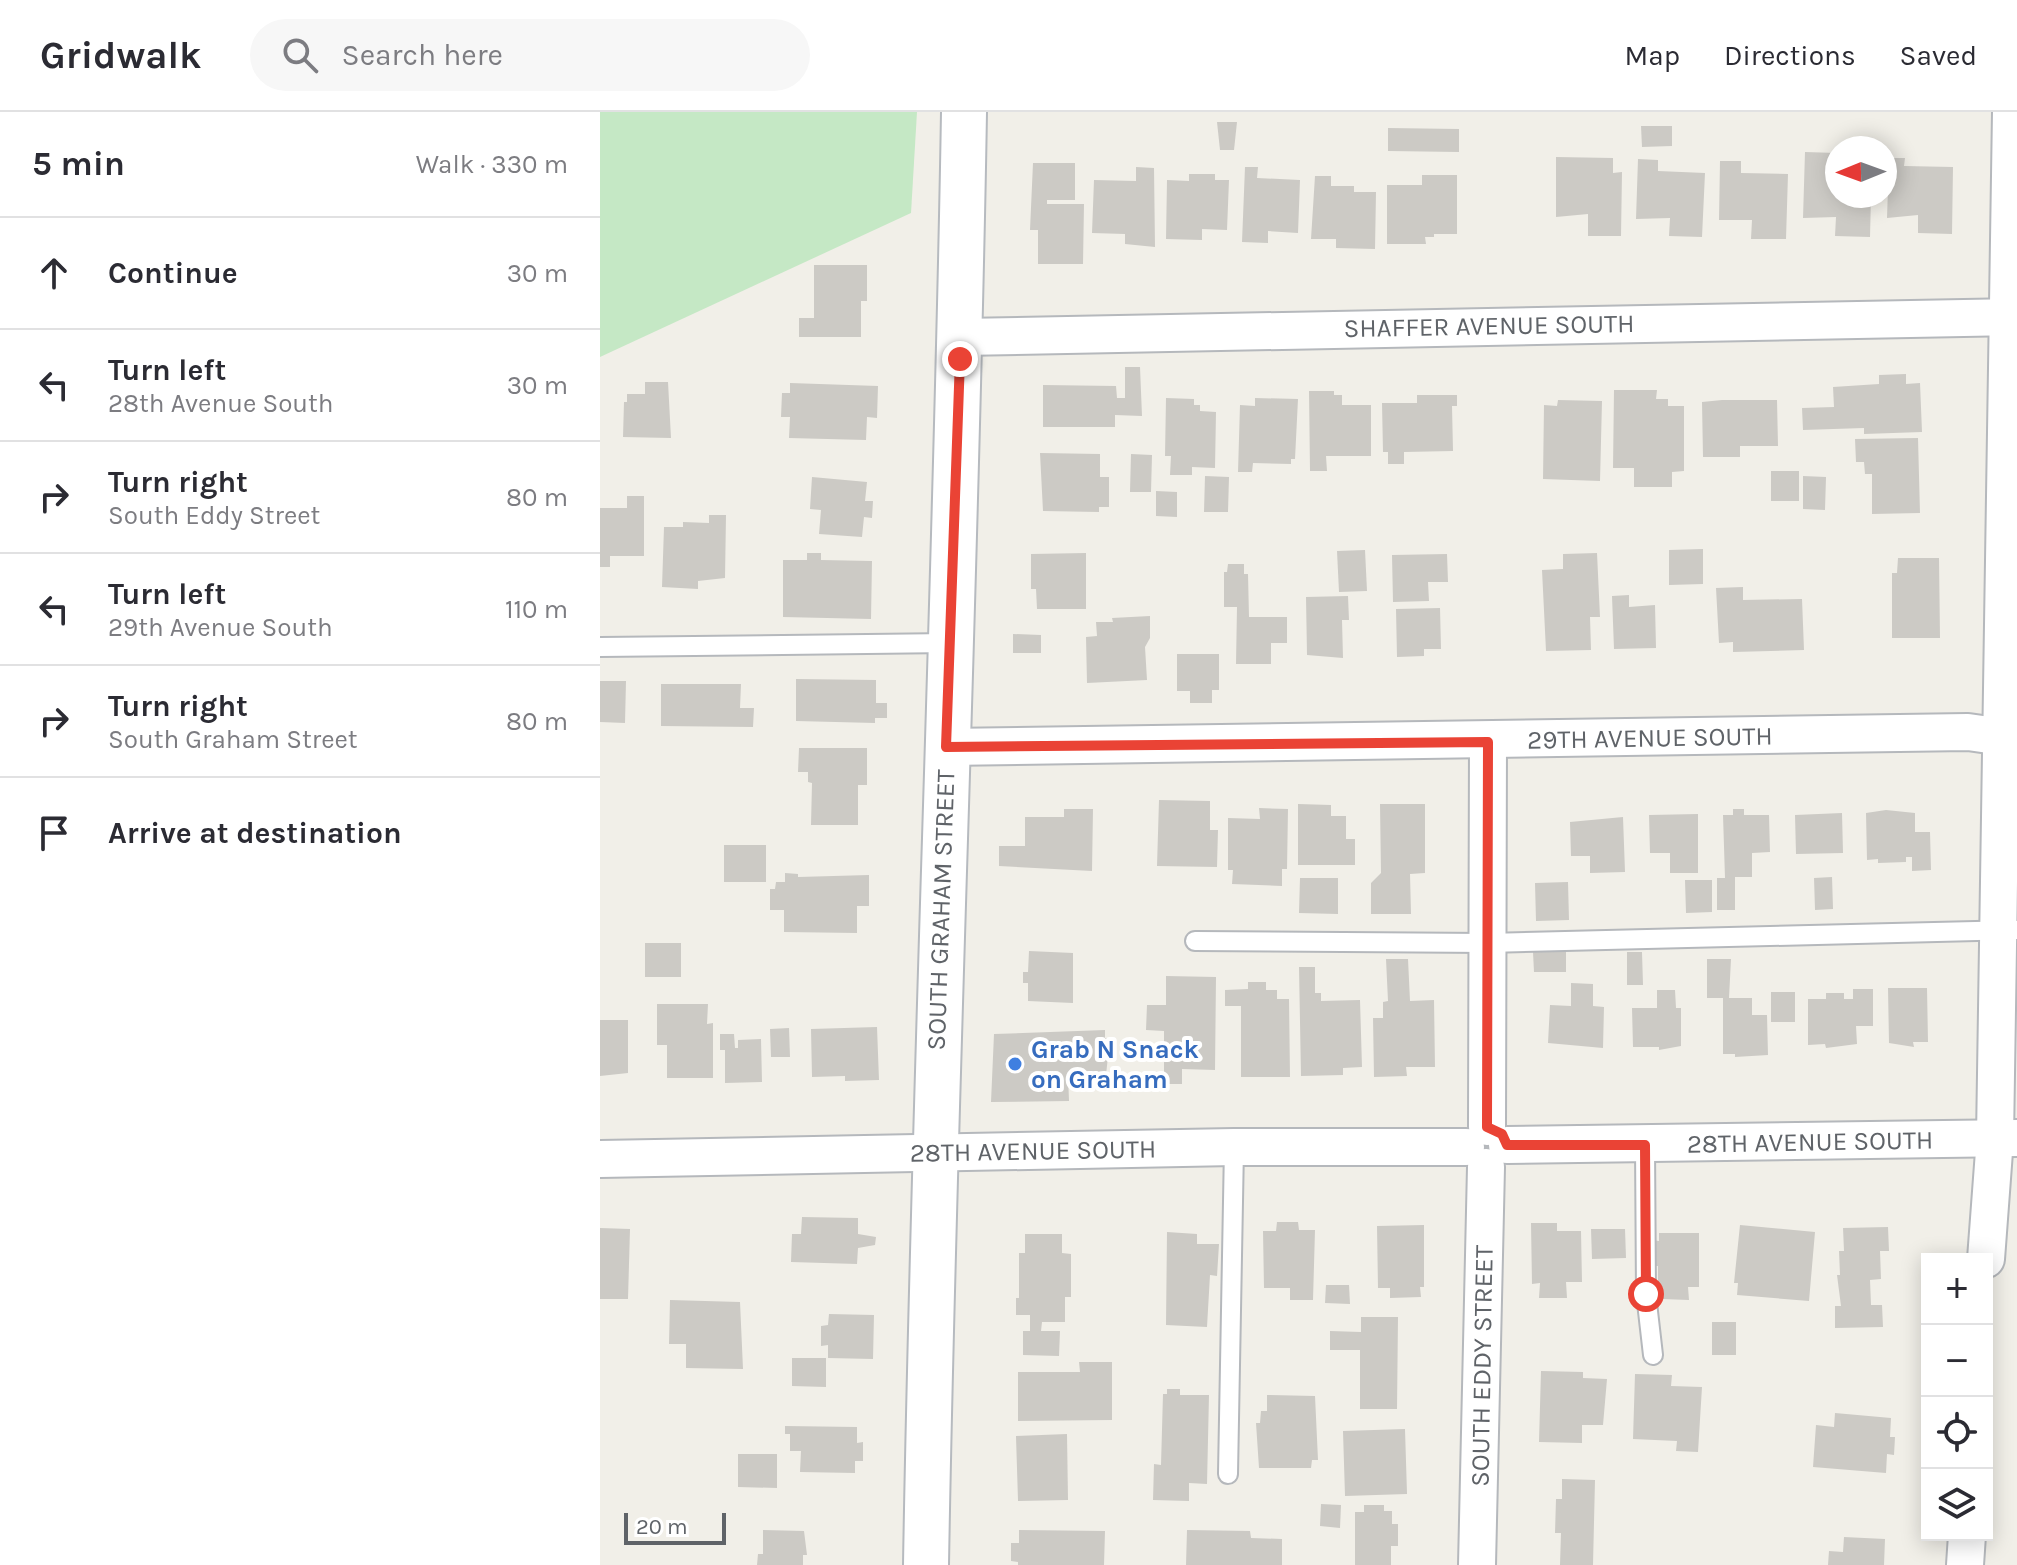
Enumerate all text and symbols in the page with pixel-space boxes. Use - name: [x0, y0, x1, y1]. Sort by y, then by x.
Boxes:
- search box: [250, 19, 810, 91]
- text: Gridwalk: [40, 33, 202, 78]
- icon: search: [278, 33, 322, 77]
- text: Search here: [342, 37, 503, 73]
- text: Map: [1625, 39, 1680, 72]
- text: Directions: [1724, 39, 1856, 72]
- text: Saved: [1900, 39, 1977, 72]
- north arrow: [1825, 136, 1897, 208]
- text: 5 min: [32, 144, 125, 184]
- text: Walk · 330 m: [416, 149, 568, 180]
- icon: ahead: [32, 251, 76, 295]
- text: Continue: [108, 255, 238, 291]
- text: 30 m: [507, 258, 568, 289]
- street label: SHAFFER AVENUE SOUTH: [1343, 308, 1635, 344]
- route end: [942, 341, 978, 377]
- text: Turn left: [108, 352, 226, 388]
- icon: left: [32, 363, 76, 407]
- text: 30 m: [507, 370, 568, 401]
- text: 28th Avenue South: [108, 388, 334, 419]
- text: Turn right: [108, 464, 248, 500]
- icon: right: [32, 475, 76, 519]
- text: 80 m: [506, 482, 568, 513]
- text: South Eddy Street: [108, 500, 320, 531]
- text: Turn left: [108, 576, 226, 612]
- icon: left: [32, 587, 76, 631]
- text: 110 m: [505, 594, 568, 625]
- text: 29th Avenue South: [108, 612, 333, 643]
- text: Turn right: [108, 688, 248, 724]
- icon: right: [32, 699, 76, 743]
- text: 80 m: [506, 706, 568, 737]
- street label: 29TH AVENUE SOUTH: [1527, 720, 1773, 756]
- text: South Graham Street: [108, 724, 358, 755]
- street label: SOUTH GRAHAM STREET: [921, 769, 961, 1051]
- icon: arrive: [32, 811, 76, 855]
- text: Arrive at destination: [108, 815, 402, 851]
- place label: Grab N Snack on Graham: [1031, 1034, 1199, 1095]
- marker: Grab N Snack on Graham: [1006, 1055, 1024, 1073]
- street label: 28TH AVENUE SOUTH: [1687, 1124, 1933, 1160]
- street label: 28TH AVENUE SOUTH: [910, 1133, 1156, 1169]
- street label: SOUTH EDDY STREET: [1464, 1245, 1500, 1487]
- map controls: [1921, 1253, 1993, 1541]
- button: +: [1921, 1253, 1993, 1325]
- route start: [1628, 1276, 1664, 1312]
- button: −: [1921, 1325, 1993, 1397]
- button: locate: [1921, 1397, 1993, 1469]
- button: layers: [1921, 1469, 1993, 1541]
- scale bar: [624, 1509, 726, 1545]
- text: 20 m: [636, 1514, 688, 1540]

